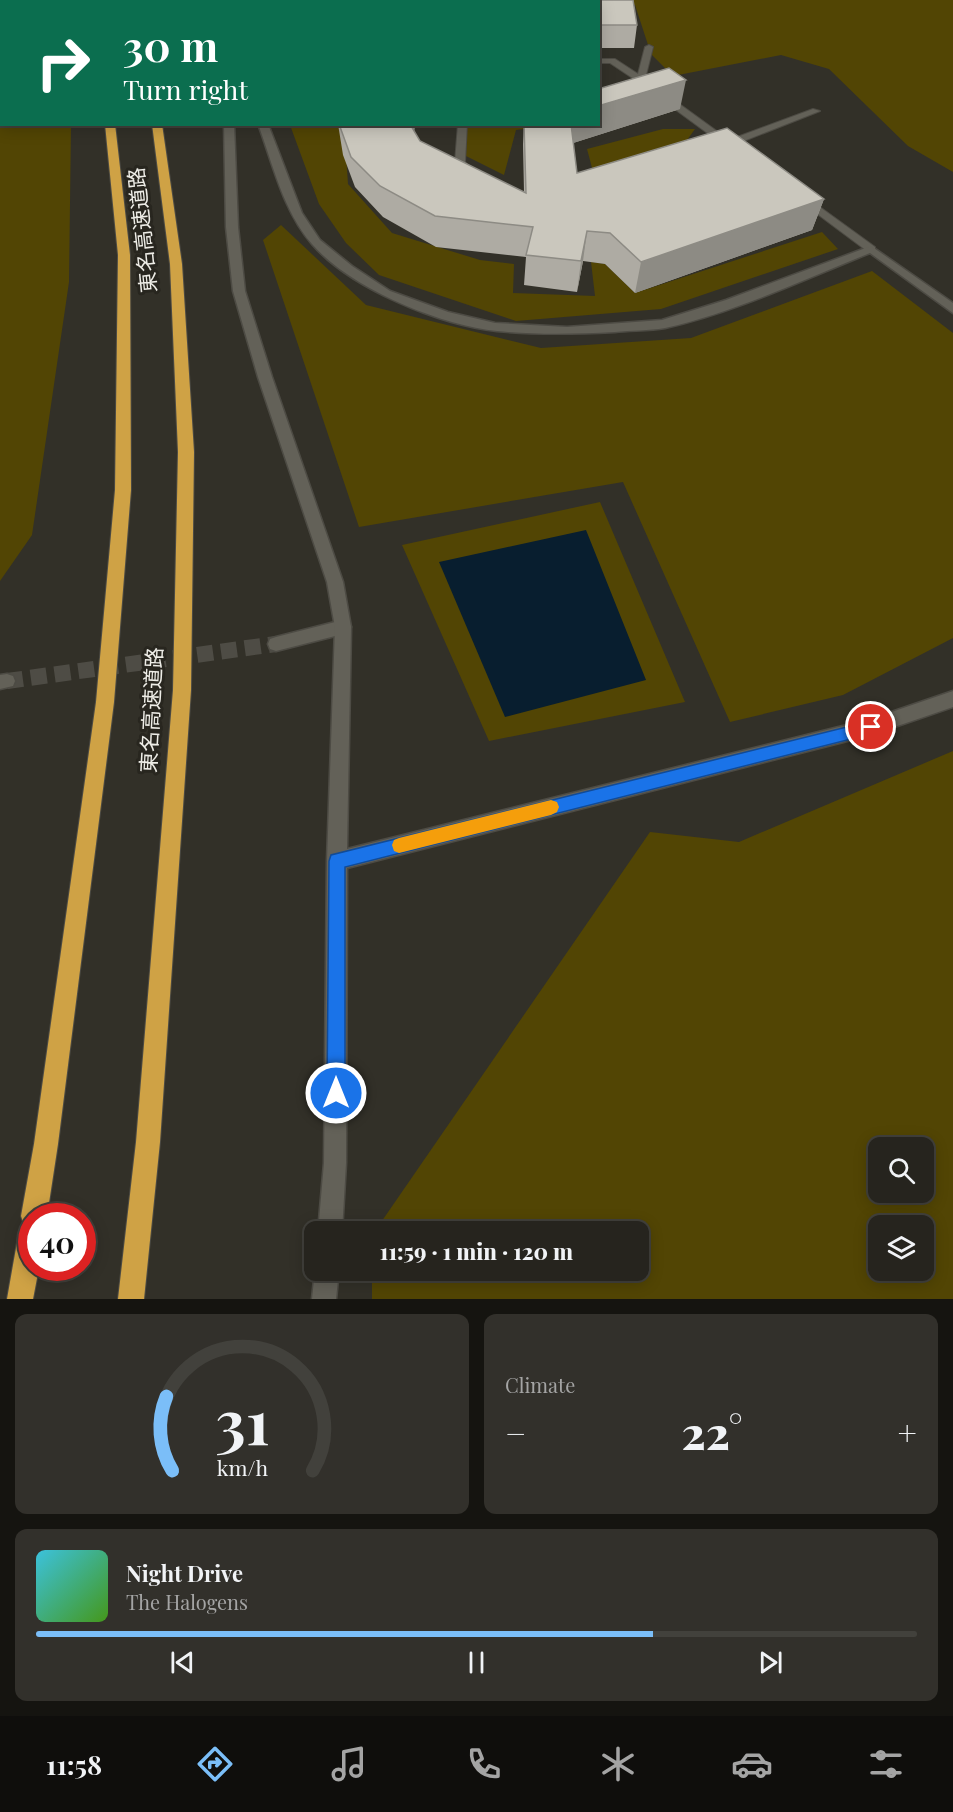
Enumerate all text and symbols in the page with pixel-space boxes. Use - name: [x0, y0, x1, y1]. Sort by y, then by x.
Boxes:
- text: 30 m: [123, 17, 218, 73]
- icon: right: [24, 24, 102, 102]
- text: Turn right: [123, 71, 248, 107]
- street label: 東名高速道路: [121, 166, 162, 294]
- street label: 東名高速道路: [133, 646, 167, 774]
- pin: [845, 701, 896, 752]
- icon: arrive: [854, 710, 887, 743]
- position arrow: [304, 1061, 368, 1125]
- map controls: [868, 1137, 934, 1281]
- button: search: [868, 1137, 934, 1203]
- speed limit sign: 40: [18, 1203, 96, 1281]
- button: layers: [868, 1215, 934, 1281]
- text: 11:59 · 1 min · 120 m: [380, 1236, 573, 1266]
- text: Climate: [505, 1371, 575, 1398]
- text: 31: [215, 1377, 269, 1461]
- text: 22°: [682, 1401, 742, 1461]
- text: −: [505, 1410, 526, 1454]
- text: +: [898, 1410, 917, 1454]
- text: km/h: [216, 1453, 268, 1481]
- text: Night Drive: [126, 1558, 243, 1588]
- text: The Halogens: [126, 1588, 248, 1615]
- icon: previous: [166, 1646, 199, 1679]
- icon: pause: [460, 1646, 493, 1679]
- icon: next: [754, 1646, 787, 1679]
- icon: directions: [194, 1743, 236, 1785]
- icon: music: [328, 1743, 370, 1785]
- icon: phone: [463, 1743, 505, 1785]
- icon: climate: [597, 1743, 639, 1785]
- icon: car: [731, 1743, 773, 1785]
- icon: filters: [865, 1743, 907, 1785]
- text: 11:58: [46, 1746, 102, 1782]

